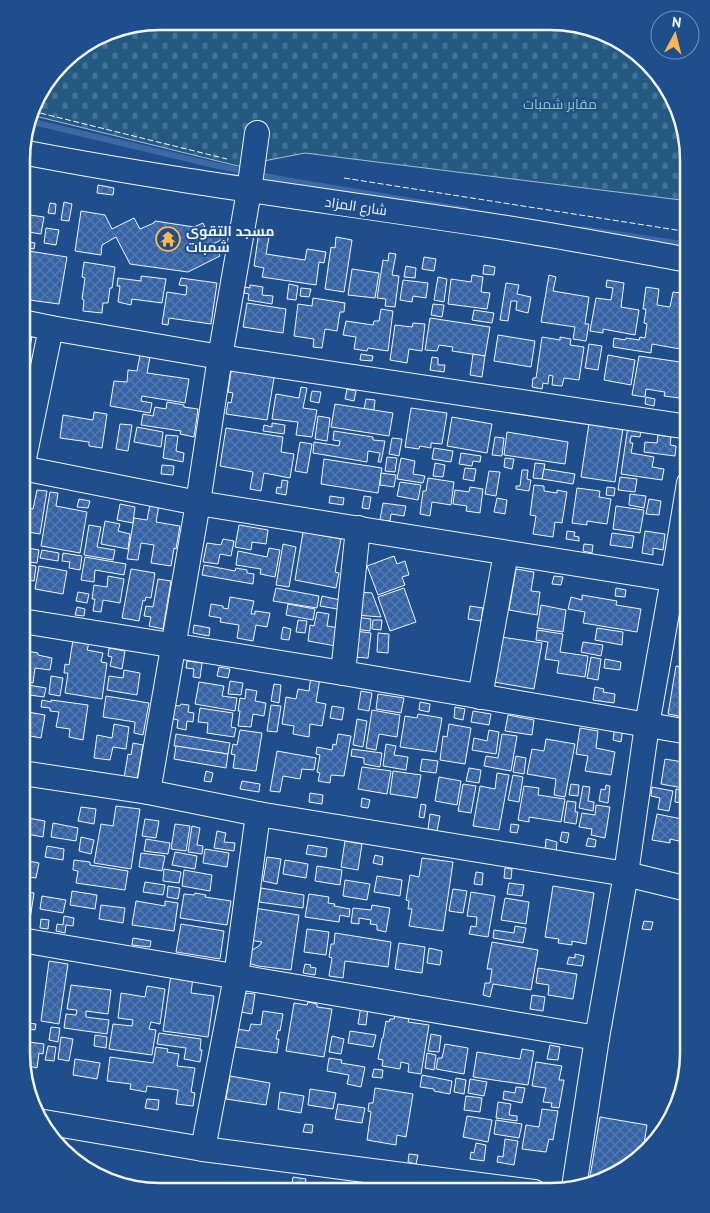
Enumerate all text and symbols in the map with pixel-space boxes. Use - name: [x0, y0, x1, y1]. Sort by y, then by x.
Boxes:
- north arrow: [650, 10, 700, 60]
- text: N: [671, 13, 682, 32]
- park label: مقابر شمبات: [523, 95, 597, 113]
- street label: شارع المزاد: [324, 193, 388, 219]
- place label: مسجد التقوى شمبات: [186, 222, 274, 256]
- temple icon: مسجد التقوى شمبات: [155, 226, 181, 252]

